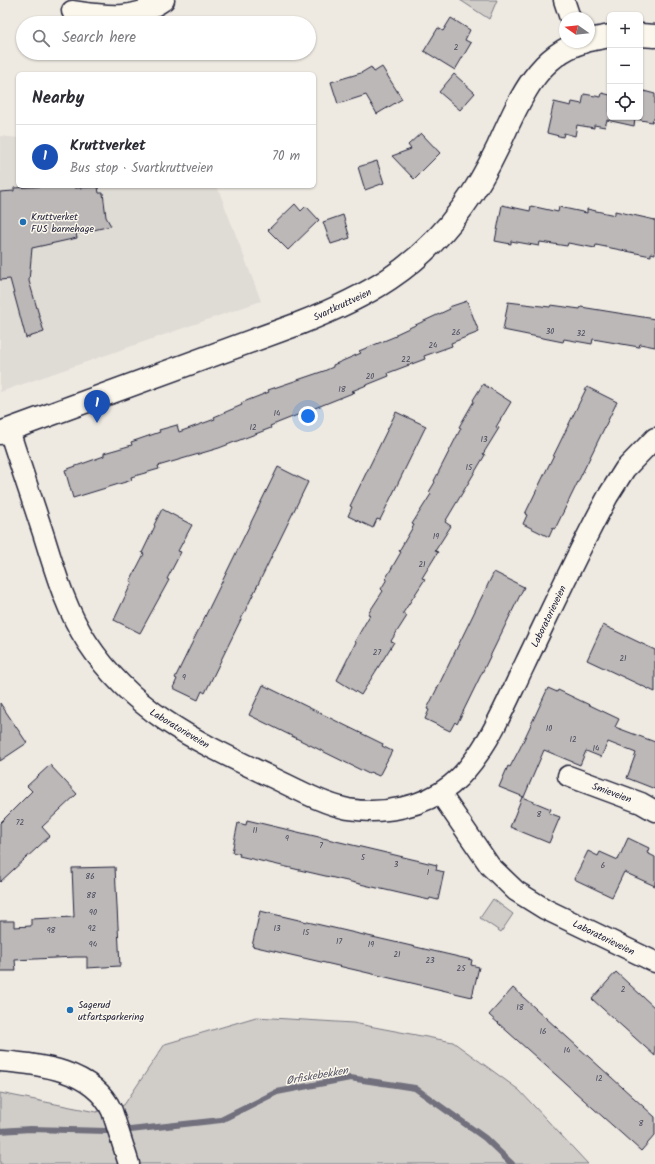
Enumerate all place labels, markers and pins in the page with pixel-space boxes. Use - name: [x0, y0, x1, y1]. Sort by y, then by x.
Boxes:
- place label: Kruttverket FUS barnehage: [31, 209, 94, 237]
- marker: Kruttverket FUS barnehage: [18, 217, 28, 227]
- pin: 1: [84, 390, 110, 423]
- place label: Sagerud utfartsparkering: [78, 997, 145, 1025]
- marker: Sagerud utfartsparkering: [65, 1005, 75, 1015]

